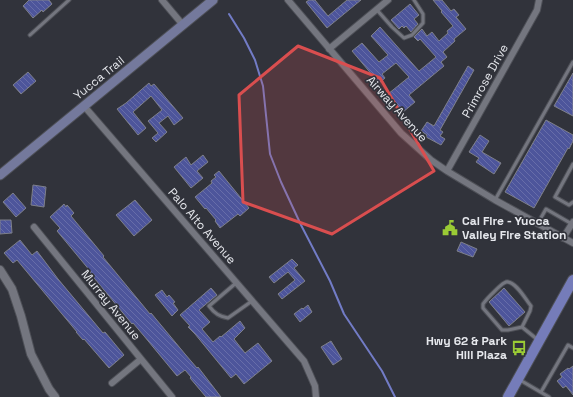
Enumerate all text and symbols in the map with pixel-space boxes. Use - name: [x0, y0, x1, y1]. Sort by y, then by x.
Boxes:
- street label: Primrose Drive: [458, 41, 512, 121]
- street label: Yucca Trail: [70, 53, 128, 103]
- street label: Airway Avenue: [363, 72, 431, 146]
- street label: Palo Alto Avenue: [165, 185, 239, 267]
- place label: Cal Fire - Yucca Valley Fire Station: [462, 213, 567, 243]
- public building icon: Cal Fire - Yucca Valley Fire Station: [441, 219, 459, 237]
- street label: Murray Avenue: [78, 267, 144, 343]
- place label: Hwy 62 & Park Hill Plaza: [426, 333, 507, 363]
- bus stop icon: Hwy 62 & Park Hill Plaza: [510, 339, 528, 357]

